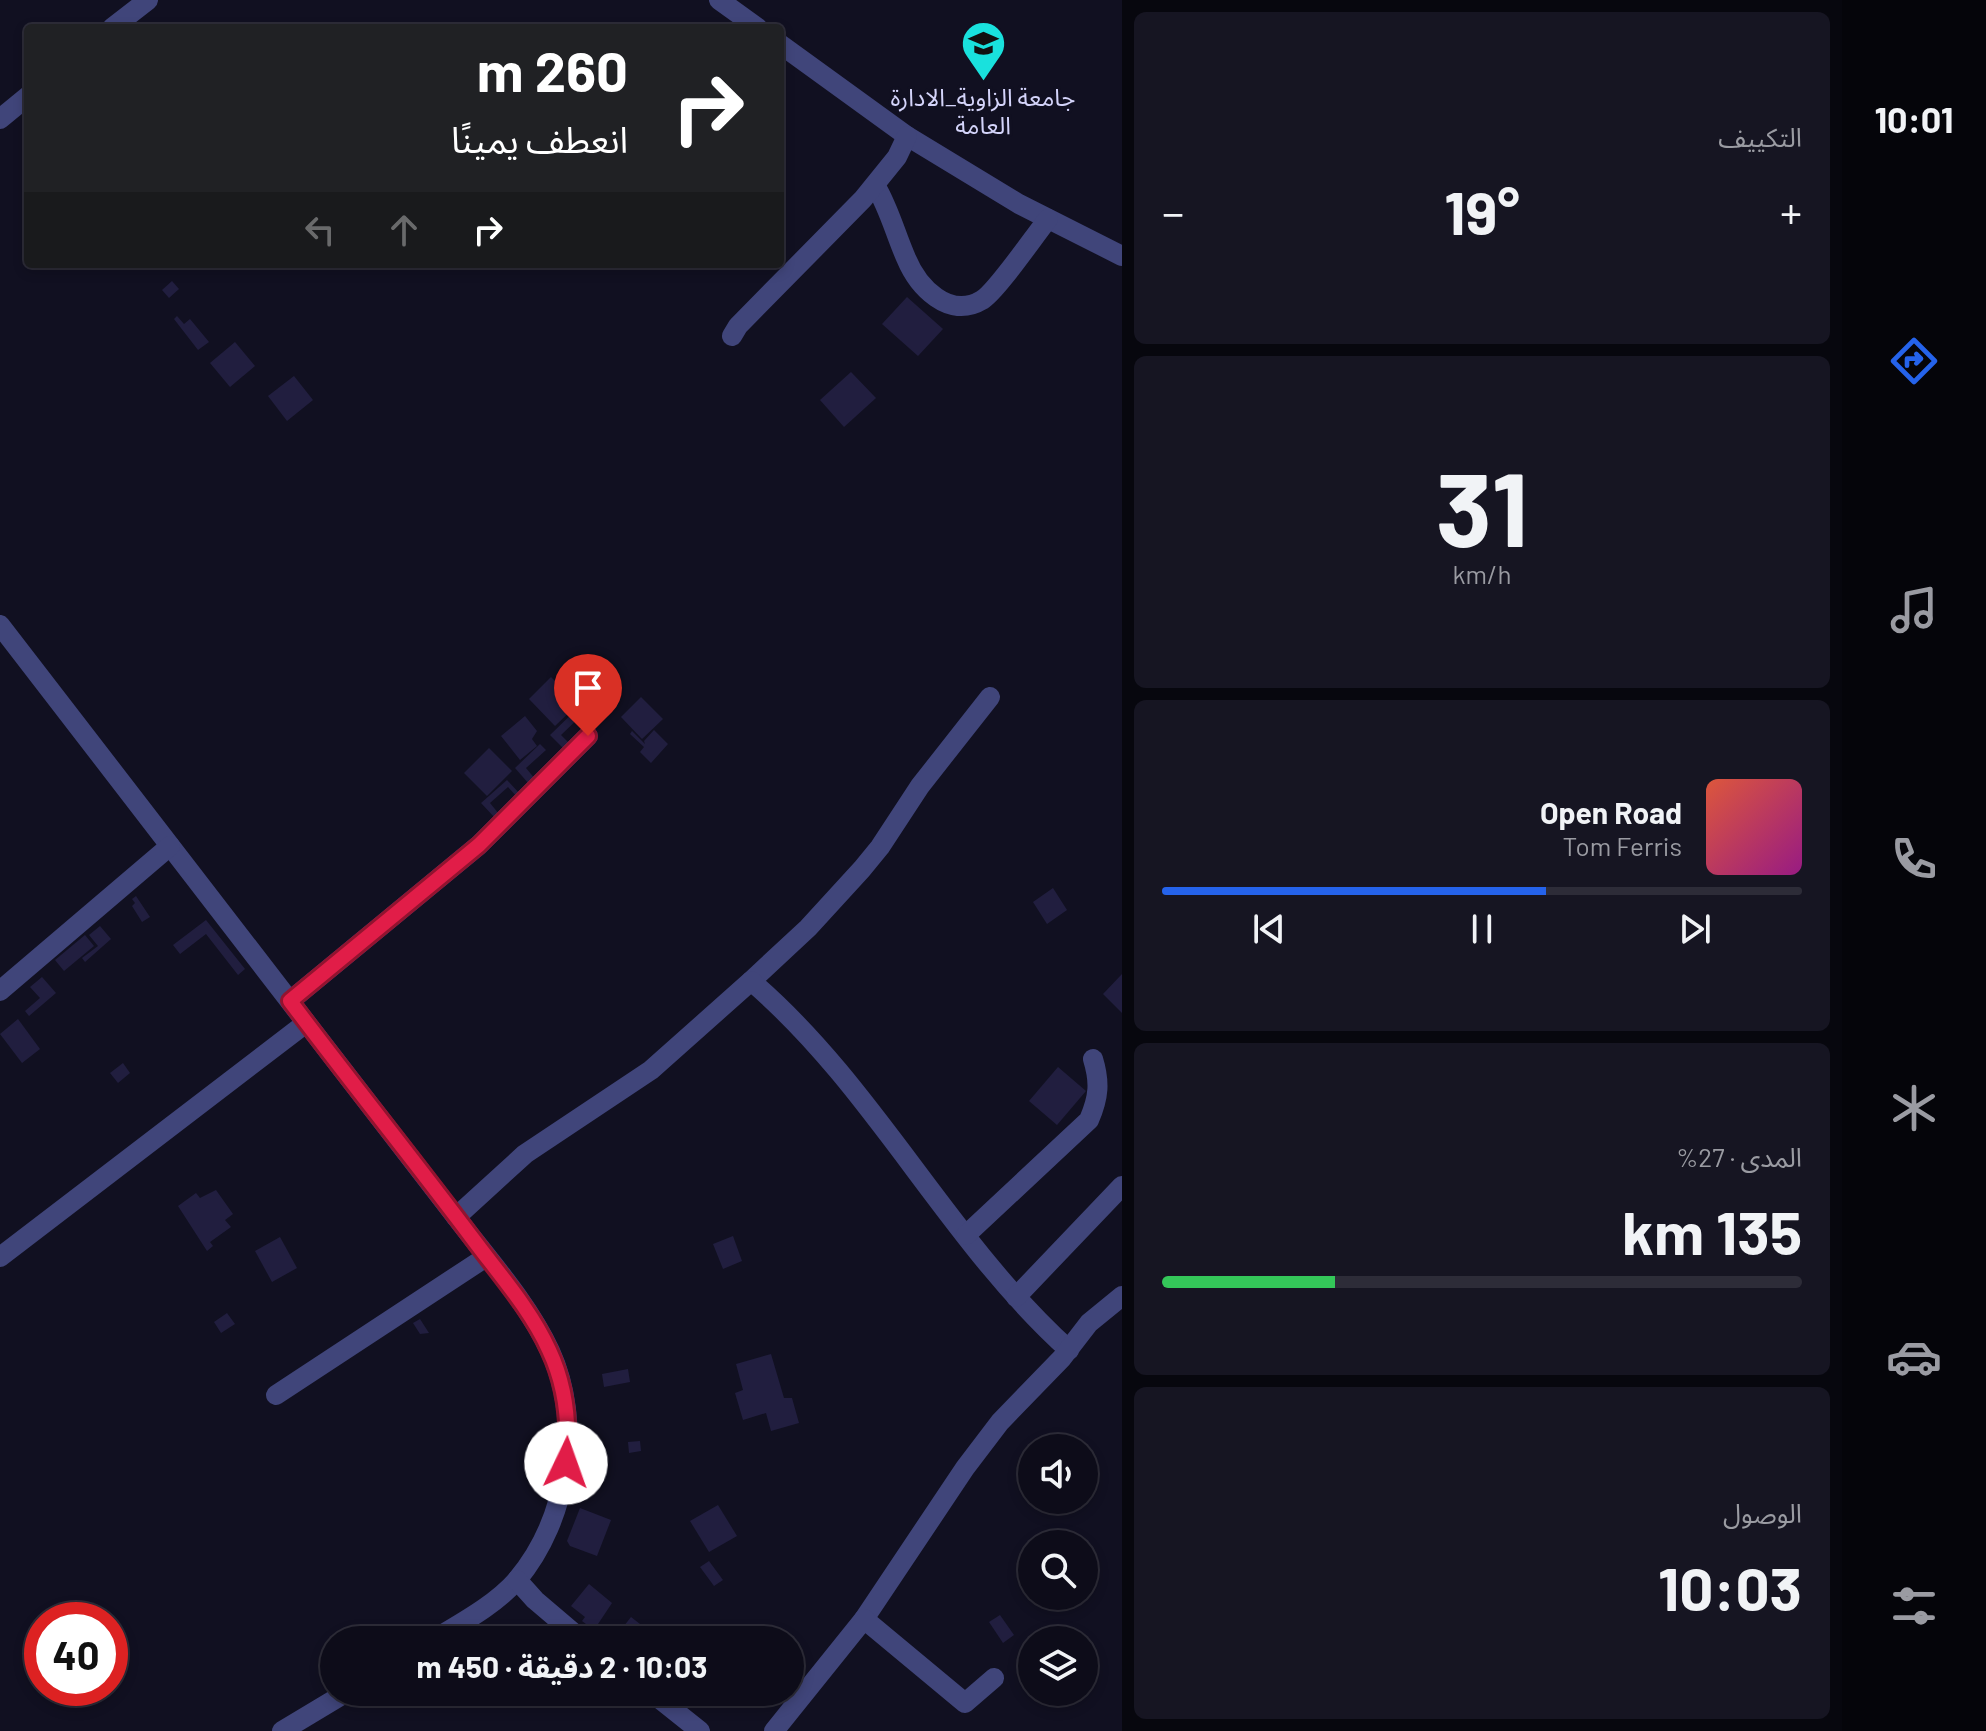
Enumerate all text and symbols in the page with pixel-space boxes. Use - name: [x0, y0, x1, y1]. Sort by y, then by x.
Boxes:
- school or university icon: جامعة الزاوية_الادارة العامة: [959, 20, 1007, 83]
- text: 260 m: [477, 36, 628, 103]
- icon: right: [656, 56, 760, 160]
- place label: جامعة الزاوية_الادارة العامة: [891, 82, 1075, 139]
- text: 10:01: [1874, 97, 1954, 140]
- text: انعطف يمينًا: [451, 117, 628, 160]
- text: التكييف: [1718, 121, 1802, 152]
- text: 19°: [1444, 175, 1520, 247]
- text: −: [1162, 185, 1184, 238]
- text: +: [1780, 185, 1802, 238]
- icon: left: [298, 208, 342, 252]
- icon: ahead: [382, 208, 426, 252]
- icon: right: [466, 208, 510, 252]
- icon: directions: [1886, 333, 1942, 389]
- text: 31: [1436, 443, 1528, 568]
- text: km/h: [1453, 558, 1511, 589]
- icon: music: [1886, 582, 1942, 638]
- pin: [554, 654, 622, 736]
- icon: arrive: [566, 666, 610, 710]
- text: Open Road: [1540, 794, 1682, 830]
- text: Tom Ferris: [1563, 830, 1682, 861]
- icon: phone: [1886, 831, 1942, 887]
- icon: previous: [1247, 907, 1291, 951]
- icon: pause: [1460, 907, 1504, 951]
- icon: next: [1673, 907, 1717, 951]
- icon: climate: [1886, 1080, 1942, 1136]
- text: المدى · 27%: [1676, 1141, 1802, 1172]
- text: 135 km: [1622, 1195, 1802, 1267]
- icon: car: [1886, 1329, 1942, 1385]
- position arrow: [524, 1421, 608, 1505]
- map controls: [1018, 1434, 1098, 1706]
- button: sound: [1018, 1434, 1098, 1514]
- text: الوصول: [1723, 1497, 1802, 1528]
- button: search: [1018, 1530, 1098, 1610]
- text: 10:03: [1658, 1551, 1802, 1623]
- icon: filters: [1886, 1578, 1942, 1634]
- speed limit sign: 40: [24, 1602, 128, 1706]
- button: layers: [1018, 1626, 1098, 1706]
- text: 10:03 · 2 دقيقة · 450 m: [417, 1648, 707, 1684]

